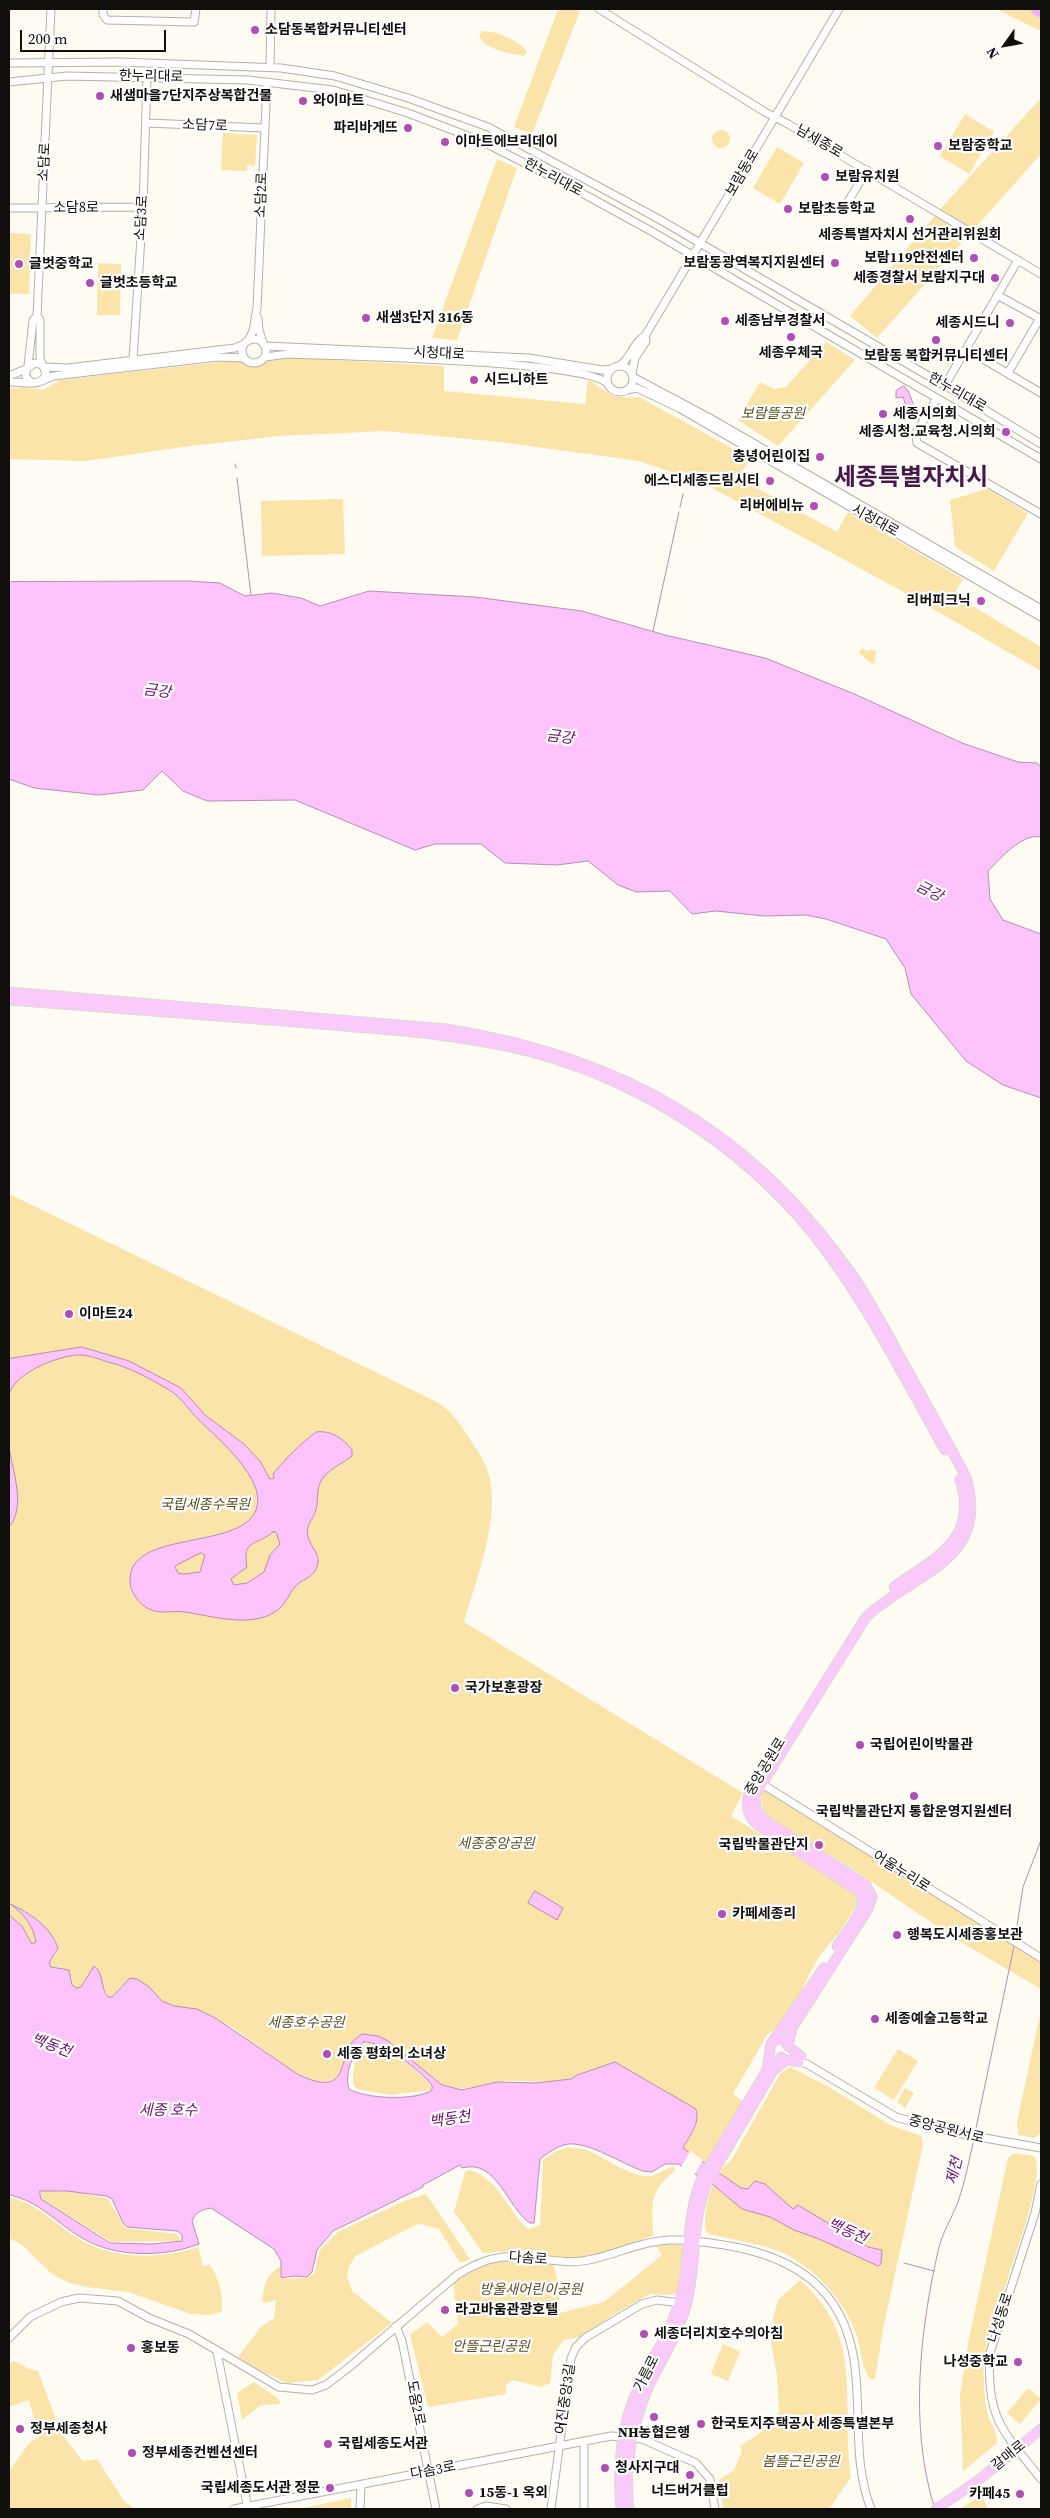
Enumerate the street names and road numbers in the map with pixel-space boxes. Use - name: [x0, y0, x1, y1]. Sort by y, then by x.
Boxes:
- street label: 한누리대로: [119, 68, 183, 86]
- street label: 소담7로: [182, 117, 228, 135]
- street label: 남세종로: [792, 122, 846, 162]
- street label: 소담로: [36, 142, 54, 182]
- street label: 보람동로: [723, 146, 763, 200]
- street label: 한누리대로: [521, 155, 585, 201]
- street label: 소담2로: [253, 172, 271, 218]
- street label: 소담3로: [132, 195, 152, 241]
- street label: 소담8로: [53, 200, 99, 216]
- street label: 시청대로: [413, 344, 465, 364]
- street label: 한누리대로: [925, 370, 989, 416]
- street label: 시청대로: [848, 501, 902, 541]
- street label: 중앙공원로: [742, 1735, 790, 1799]
- street label: 어울누리로: [869, 1848, 933, 1896]
- street label: 중앙공원서로: [906, 2113, 986, 2147]
- street label: 다솜로: [508, 2249, 548, 2269]
- street label: 나성동로: [985, 2291, 1017, 2345]
- street label: 가름로: [631, 2353, 663, 2395]
- street label: 어진중앙3길: [553, 2362, 579, 2436]
- street label: 도움2로: [402, 2379, 428, 2427]
- street label: 갈매로: [989, 2437, 1029, 2475]
- street label: 다솜3로: [409, 2458, 457, 2484]

